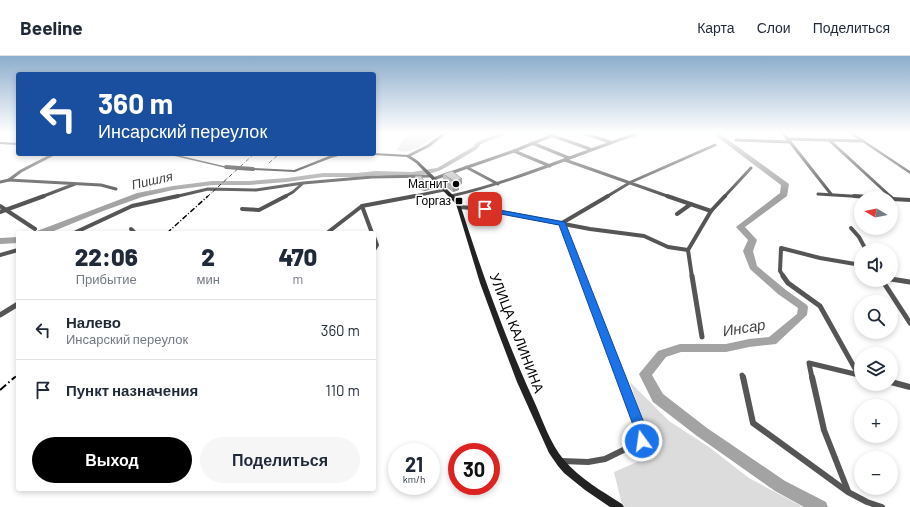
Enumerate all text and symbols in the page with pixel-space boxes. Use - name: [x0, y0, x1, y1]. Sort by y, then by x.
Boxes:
- text: Beeline: [20, 16, 83, 39]
- text: Карта: [697, 19, 735, 36]
- text: Слои: [757, 19, 791, 36]
- text: Поделиться: [813, 19, 890, 36]
- text: 360 m: [98, 86, 173, 120]
- icon: left: [32, 88, 84, 140]
- text: Инсарский переулок: [98, 120, 267, 142]
- water label: Пишля: [130, 168, 174, 192]
- place label: Магнит: [408, 176, 448, 190]
- marker: Магнит: [451, 179, 461, 189]
- north arrow: [854, 191, 898, 235]
- map controls: [854, 191, 898, 495]
- pin: [468, 192, 502, 226]
- place label: Горгаз: [416, 193, 451, 208]
- marker: Горгаз: [454, 196, 464, 206]
- icon: arrive: [474, 198, 496, 220]
- text: 22:06: [75, 242, 138, 271]
- text: 2: [201, 242, 215, 271]
- text: 470: [279, 242, 317, 271]
- button: sound: [854, 243, 898, 287]
- text: Прибытие: [76, 271, 137, 287]
- text: мин: [196, 271, 220, 287]
- text: m: [293, 271, 303, 287]
- street label: УЛИЦА КАЛИНИНА: [487, 271, 548, 396]
- button: search: [854, 295, 898, 339]
- text: Налево: [66, 313, 121, 331]
- water label: Инсар: [721, 315, 767, 339]
- icon: left: [32, 319, 54, 341]
- text: 360 m: [321, 321, 360, 339]
- text: Инсарский переулок: [66, 331, 188, 347]
- button: layers: [854, 347, 898, 391]
- icon: arrive: [32, 379, 54, 401]
- text: Пункт назначения: [66, 381, 198, 399]
- text: 110 m: [326, 381, 360, 399]
- button: +: [854, 399, 898, 443]
- position arrow: [621, 420, 663, 462]
- button: Выход: [32, 437, 192, 483]
- button: Поделиться: [200, 437, 360, 483]
- speed limit sign: 30: [448, 443, 500, 495]
- button: −: [854, 451, 898, 495]
- text: 21: [405, 452, 423, 476]
- text: km/h: [403, 473, 425, 485]

